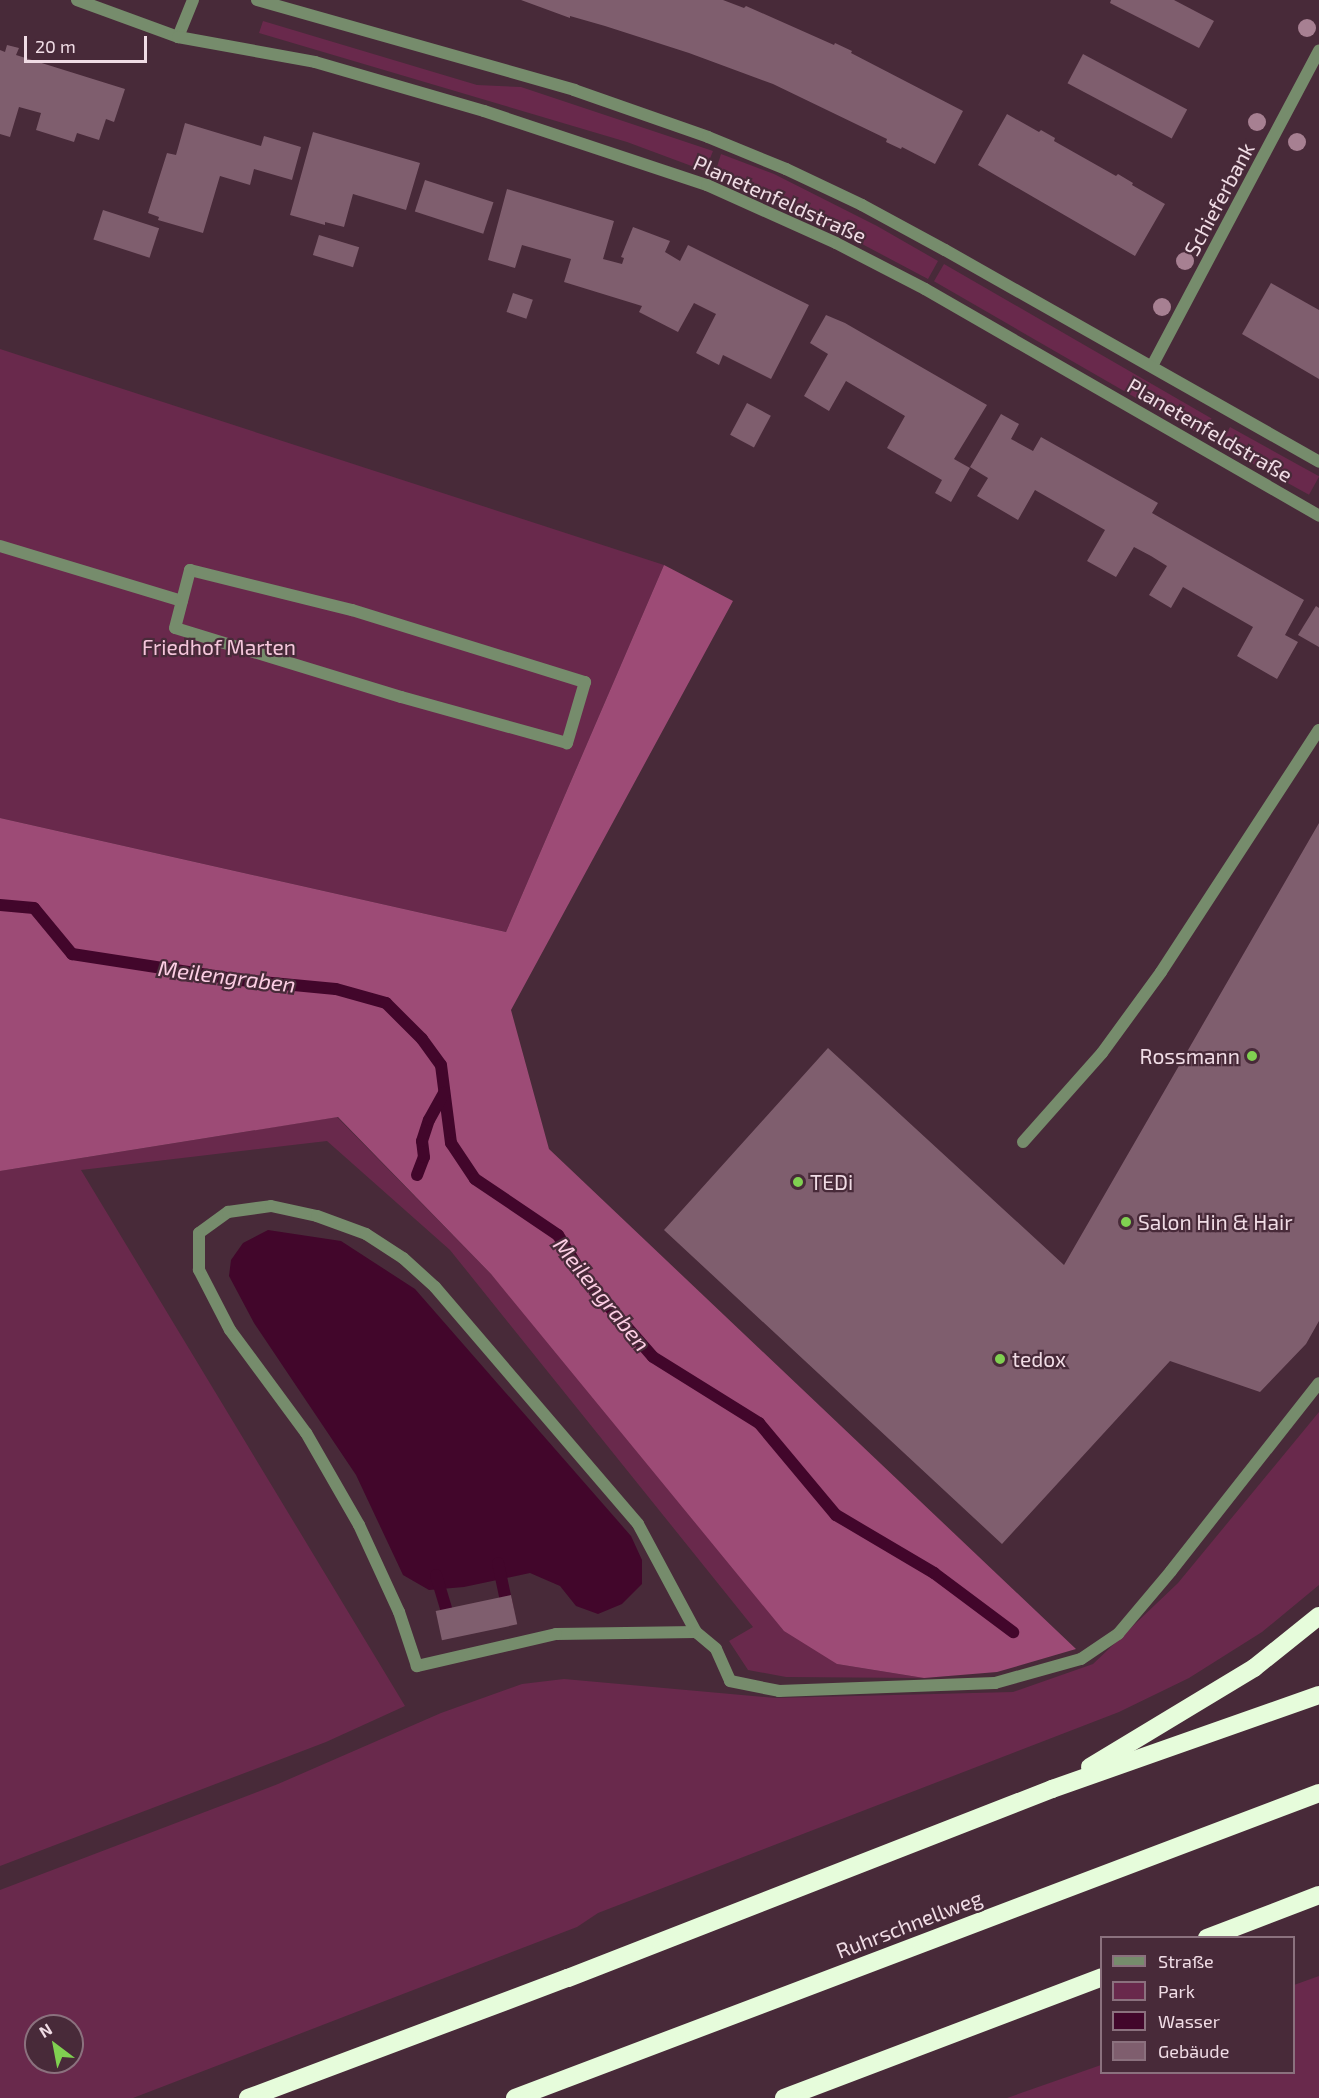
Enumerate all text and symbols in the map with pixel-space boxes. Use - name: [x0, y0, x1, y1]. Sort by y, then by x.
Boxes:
- scale bar: [27, 24, 150, 62]
- text: 20 m: [35, 35, 76, 57]
- street label: Schieferbank: [1179, 138, 1259, 260]
- street label: Planetenfeldstraße: [690, 150, 870, 248]
- street label: Planetenfeldstraße: [1123, 372, 1297, 488]
- park label: Friedhof Marten: [142, 634, 296, 660]
- water label: Meilengraben: [157, 954, 297, 998]
- place label: Rossmann: [1140, 1043, 1240, 1069]
- marker: Rossmann: [1245, 1049, 1259, 1063]
- place label: TEDi: [810, 1169, 853, 1195]
- marker: TEDi: [791, 1175, 805, 1189]
- place label: Salon Hin & Hair: [1138, 1209, 1293, 1235]
- marker: Salon Hin & Hair: [1119, 1215, 1133, 1229]
- water label: Meilengraben: [548, 1232, 656, 1356]
- place label: tedox: [1012, 1346, 1066, 1372]
- marker: tedox: [993, 1352, 1007, 1366]
- street label: Ruhrschnellweg: [832, 1885, 986, 1963]
- legend: [1100, 1936, 1295, 2074]
- text: Straße: [1158, 1950, 1214, 1972]
- text: Park: [1158, 1980, 1195, 2002]
- text: Wasser: [1158, 2010, 1220, 2032]
- north arrow: [24, 2014, 84, 2074]
- text: N: [35, 2019, 55, 2041]
- text: Gebäude: [1158, 2040, 1229, 2062]

